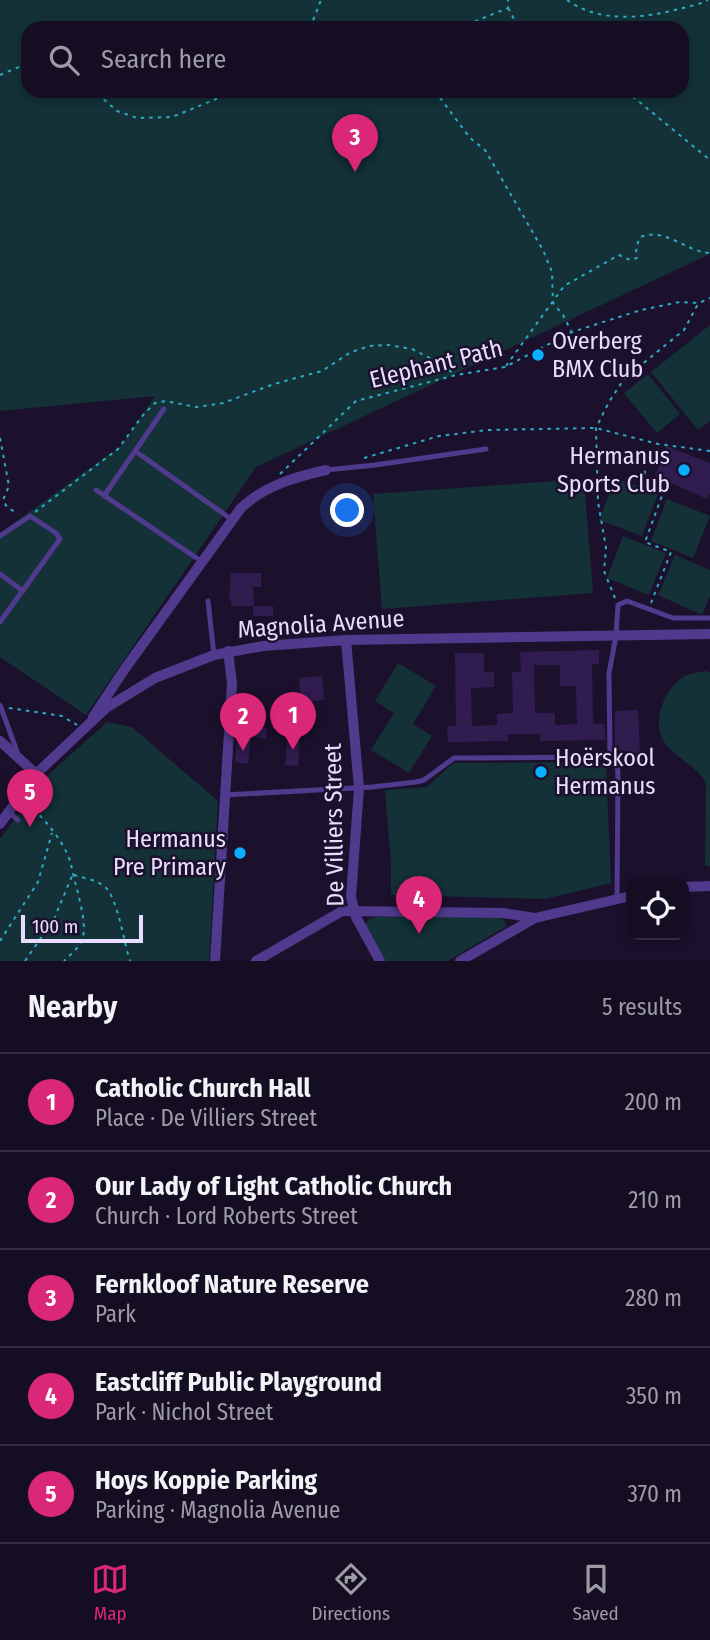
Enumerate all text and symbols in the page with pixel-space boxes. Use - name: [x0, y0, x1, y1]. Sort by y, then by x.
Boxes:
- search box: [21, 21, 689, 98]
- icon: search: [45, 41, 83, 79]
- text: Search here: [101, 44, 226, 75]
- pin: 3: [332, 114, 378, 172]
- place label: Overberg BMX Club: [552, 327, 643, 383]
- street label: Elephant Path: [367, 334, 505, 394]
- marker: Overberg BMX Club: [530, 347, 546, 363]
- place label: Hermanus Sports Club: [557, 442, 670, 498]
- marker: Hermanus Sports Club: [676, 462, 692, 478]
- your location: [330, 493, 364, 527]
- street label: Magnolia Avenue: [237, 604, 405, 644]
- pin: 1: [270, 692, 316, 750]
- pin: 2: [220, 693, 266, 751]
- street label: De Villiers Street: [319, 743, 349, 907]
- place label: Hoërskool Hermanus: [555, 744, 655, 800]
- marker: Hoërskool Hermanus: [533, 764, 549, 780]
- pin: 5: [7, 769, 53, 827]
- place label: Hermanus Pre Primary: [113, 825, 226, 881]
- marker: Hermanus Pre Primary: [232, 845, 248, 861]
- pin: 4: [396, 876, 442, 934]
- map controls: [626, 877, 689, 940]
- button: locate: [626, 877, 689, 940]
- scale bar: [21, 912, 144, 944]
- text: 100 m: [32, 915, 78, 938]
- text: Nearby: [28, 989, 117, 1025]
- text: 5 results: [602, 993, 682, 1021]
- text: Catholic Church Hall: [95, 1073, 311, 1104]
- text: 1: [46, 1088, 56, 1116]
- text: 200 m: [625, 1088, 682, 1116]
- text: Place · De Villiers Street: [95, 1104, 317, 1132]
- text: Our Lady of Light Catholic Church: [95, 1171, 452, 1202]
- text: 2: [46, 1186, 56, 1214]
- text: 210 m: [628, 1186, 682, 1214]
- text: Church · Lord Roberts Street: [95, 1202, 358, 1230]
- text: Fernkloof Nature Reserve: [95, 1269, 369, 1300]
- text: 3: [46, 1284, 56, 1312]
- text: 280 m: [625, 1284, 682, 1312]
- text: Park: [95, 1300, 136, 1328]
- text: Eastcliff Public Playground: [95, 1367, 382, 1398]
- text: 4: [45, 1382, 57, 1410]
- text: 350 m: [626, 1382, 682, 1410]
- text: Park · Nichol Street: [95, 1398, 273, 1426]
- text: Hoys Koppie Parking: [95, 1465, 317, 1496]
- text: 5: [45, 1480, 57, 1508]
- text: 370 m: [628, 1480, 682, 1508]
- text: Parking · Magnolia Avenue: [95, 1496, 340, 1524]
- tab: Map: [91, 1560, 129, 1625]
- tab: Directions: [311, 1560, 390, 1625]
- tab: Saved: [572, 1560, 619, 1625]

